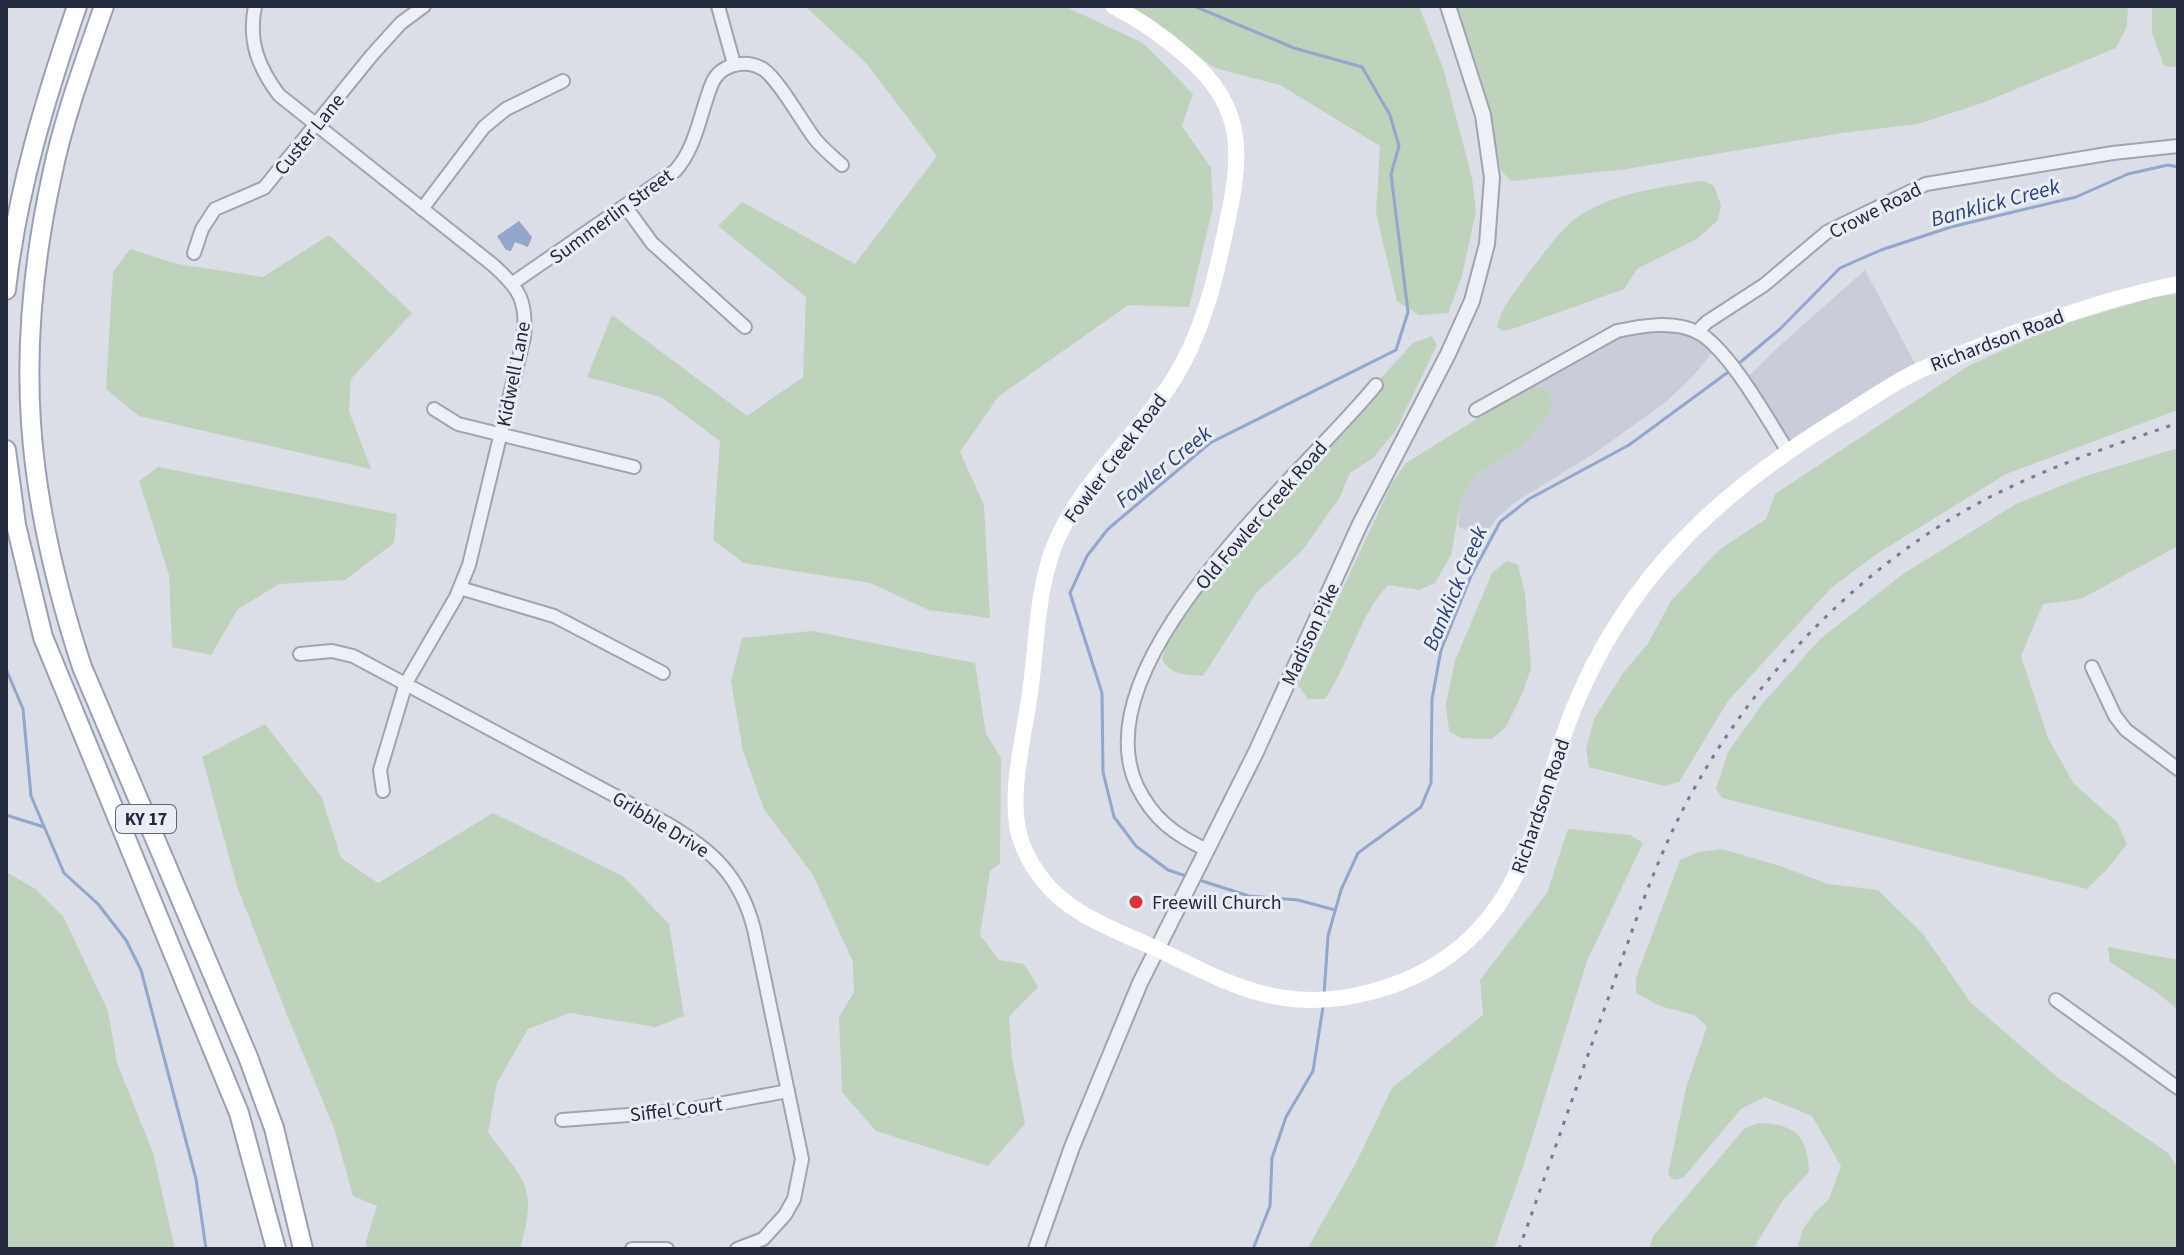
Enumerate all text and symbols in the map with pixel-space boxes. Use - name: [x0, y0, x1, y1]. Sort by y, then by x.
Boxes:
- street label: Custer Lane: [268, 88, 352, 182]
- street label: Summerlin Street: [544, 162, 679, 271]
- water label: Banklick Creek: [1927, 170, 2064, 236]
- street label: Crowe Road: [1825, 176, 1926, 246]
- street label: Richardson Road: [1926, 303, 2068, 379]
- street label: Kidwell Lane: [490, 319, 538, 429]
- street label: Fowler Creek Road: [1059, 389, 1171, 527]
- water label: Fowler Creek: [1110, 419, 1216, 513]
- street label: Old Fowler Creek Road: [1189, 435, 1334, 596]
- water label: Banklick Creek: [1414, 521, 1496, 656]
- street label: Madison Pike: [1275, 578, 1347, 690]
- street label: Richardson Road: [1505, 735, 1577, 878]
- street label: Gribble Drive: [607, 785, 714, 865]
- road number: KY 17: [116, 805, 176, 833]
- place label: Freewill Church: [1152, 889, 1282, 917]
- marker: Freewill Church: [1127, 893, 1145, 911]
- street label: Siffel Court: [628, 1090, 724, 1130]

